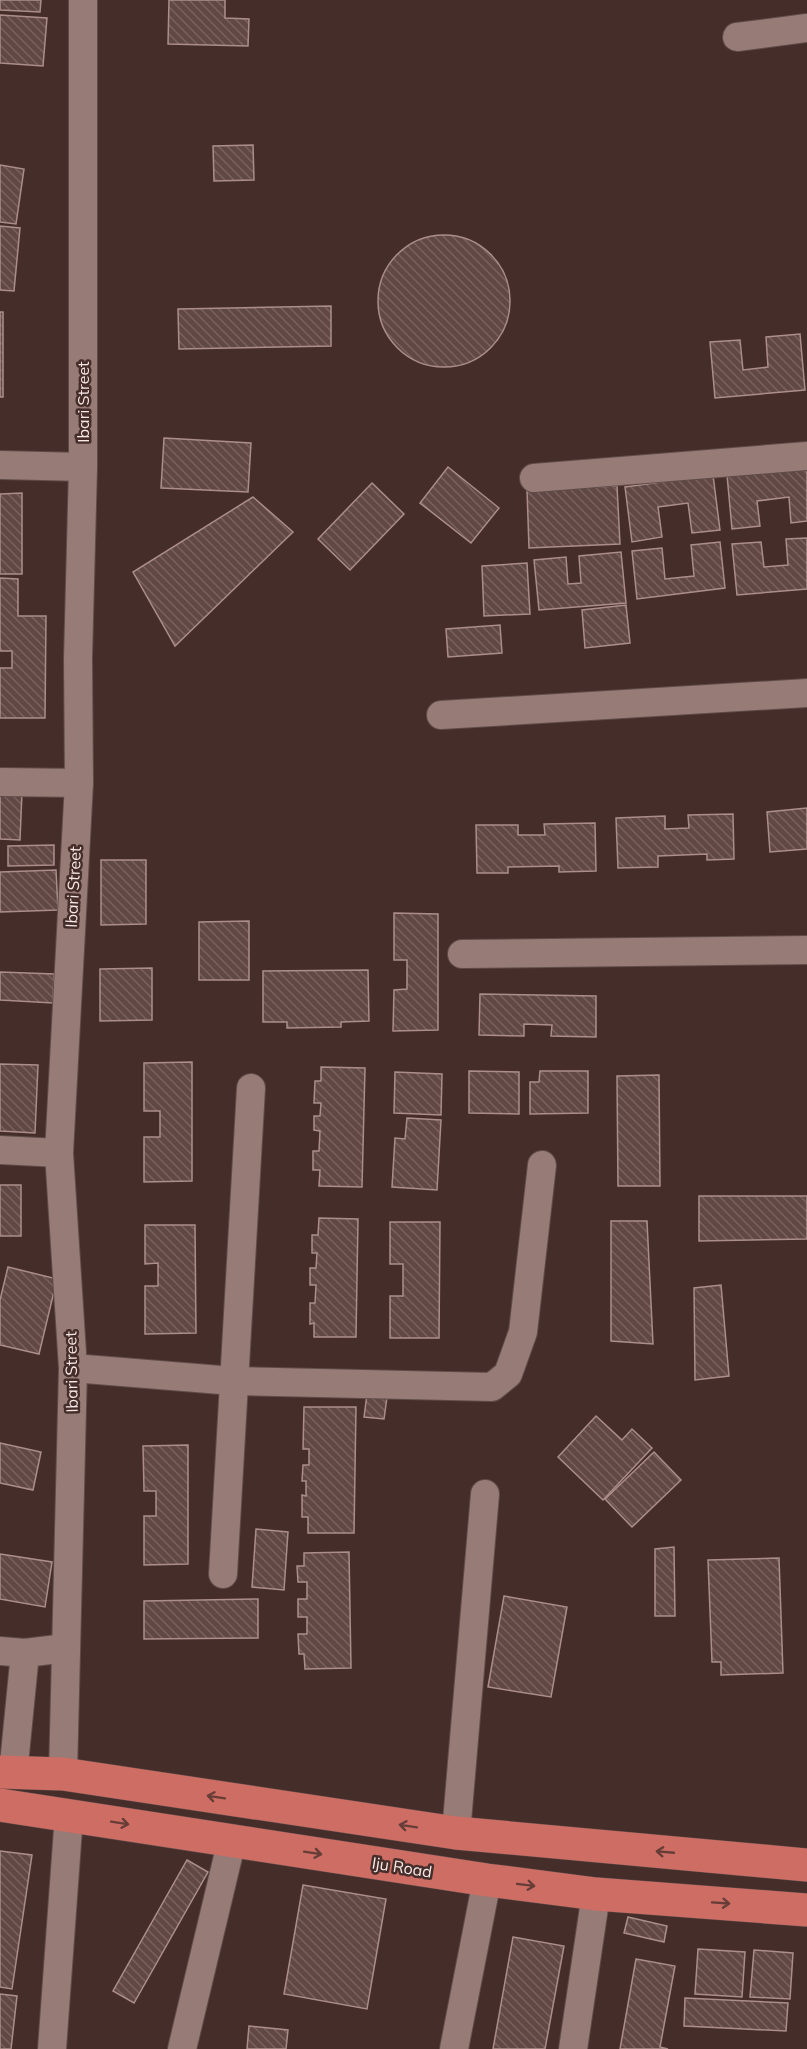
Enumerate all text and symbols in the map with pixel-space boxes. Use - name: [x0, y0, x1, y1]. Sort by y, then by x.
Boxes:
- street label: Ibari Street: [73, 361, 93, 443]
- street label: Ibari Street: [61, 845, 85, 928]
- street label: Ibari Street: [60, 1331, 82, 1413]
- one-way arrow: [206, 1791, 226, 1802]
- one-way arrow: [110, 1818, 129, 1829]
- one-way arrow: [399, 1821, 419, 1832]
- one-way arrow: [656, 1846, 676, 1857]
- one-way arrow: [302, 1847, 322, 1858]
- street label: Iju Road: [371, 1852, 433, 1882]
- one-way arrow: [516, 1879, 536, 1890]
- one-way arrow: [710, 1898, 730, 1909]

